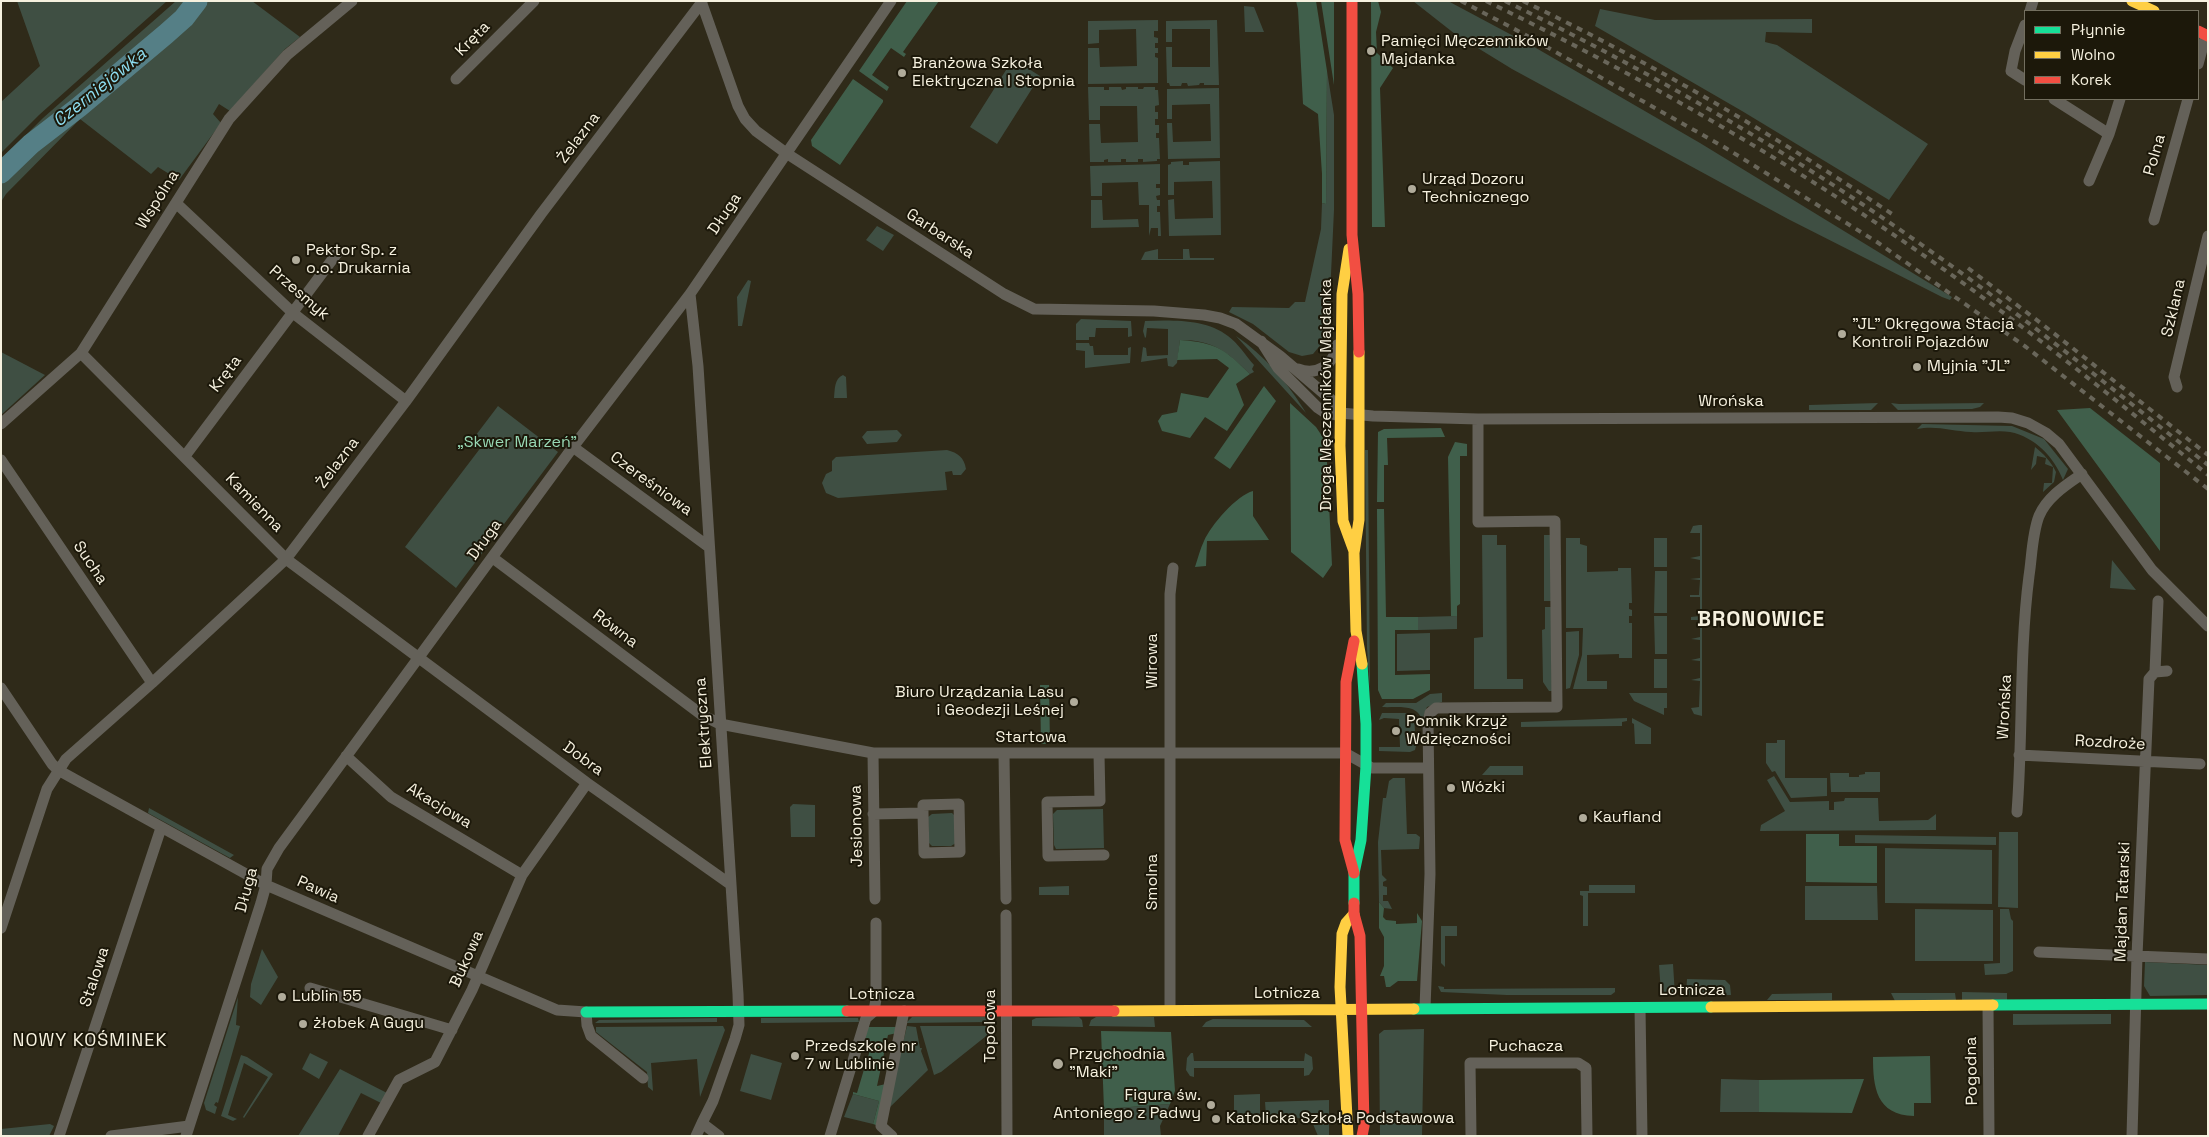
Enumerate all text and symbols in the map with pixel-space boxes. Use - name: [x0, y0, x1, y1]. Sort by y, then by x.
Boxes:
- legend: [2024, 10, 2199, 100]
- street label: Kręta: [452, 18, 494, 60]
- text: Płynnie: [2071, 20, 2125, 39]
- place label: Pamięci Męczenników Majdanka: [1381, 32, 1549, 70]
- water label: Czerniejówka: [49, 44, 151, 132]
- marker: Pamięci Męczenników Majdanka: [1365, 45, 1377, 57]
- text: Wolno: [2071, 45, 2115, 64]
- place label: Branżowa Szkoła Elektryczna I Stopnia: [912, 54, 1075, 92]
- marker: Branżowa Szkoła Elektryczna I Stopnia: [896, 67, 908, 79]
- text: Korek: [2071, 70, 2111, 89]
- street label: Żelazna: [554, 109, 604, 167]
- street label: Polna: [2140, 132, 2170, 178]
- street label: Wspólna: [132, 167, 184, 233]
- place label: Urząd Dozoru Technicznego: [1422, 170, 1529, 208]
- marker: Urząd Dozoru Technicznego: [1406, 183, 1418, 195]
- street label: Długa: [704, 190, 746, 238]
- street label: Garbarska: [902, 205, 978, 263]
- place label: Pektor Sp. z o.o. Drukarnia: [306, 241, 411, 279]
- marker: Pektor Sp. z o.o. Drukarnia: [290, 254, 302, 266]
- street label: Przesmyk: [265, 262, 333, 324]
- street label: Szklana: [2158, 277, 2190, 339]
- street label: Droga Męczenników Majdanka: [1317, 279, 1337, 511]
- place label: "JL" Okręgowa Stacja Kontroli Pojazdów: [1852, 315, 2014, 353]
- marker: "JL" Okręgowa Stacja Kontroli Pojazdów: [1836, 328, 1848, 340]
- street label: Kręta: [206, 352, 246, 396]
- place label: Myjnia "JL": [1927, 357, 2010, 377]
- marker: Myjnia "JL": [1911, 361, 1923, 373]
- street label: Wrońska: [1698, 392, 1764, 412]
- park label: „Skwer Marzeń”: [457, 433, 577, 453]
- street label: Żelazna: [313, 434, 363, 492]
- street label: Czereśniowa: [606, 448, 696, 520]
- street label: Kamienna: [221, 469, 287, 537]
- street label: Długa: [464, 516, 506, 564]
- street label: Sucha: [69, 538, 111, 588]
- street label: Równa: [589, 606, 641, 652]
- district label: BRONOWICE: [1696, 607, 1826, 633]
- street label: Wirowa: [1143, 633, 1163, 689]
- street label: Wrońska: [1994, 674, 2016, 740]
- street label: Elektryczna: [691, 677, 717, 769]
- place label: Biuro Urządzania Lasu i Geodezji Leśnej: [895, 683, 1064, 721]
- marker: Biuro Urządzania Lasu i Geodezji Leśnej: [1068, 696, 1080, 708]
- place label: Pomnik Krzyż Wdzięczności: [1406, 712, 1511, 750]
- marker: Pomnik Krzyż Wdzięczności: [1390, 725, 1402, 737]
- street label: Startowa: [995, 728, 1067, 748]
- street label: Rozdroże: [2074, 732, 2146, 754]
- street label: Dobra: [559, 738, 607, 780]
- place label: Wózki: [1461, 778, 1505, 798]
- street label: Akacjowa: [403, 779, 475, 833]
- marker: Wózki: [1445, 782, 1457, 794]
- street label: Jesionowa: [847, 785, 867, 867]
- place label: Kaufland: [1593, 808, 1661, 828]
- marker: Kaufland: [1577, 812, 1589, 824]
- street label: Majdan Tatarski: [2111, 841, 2135, 963]
- street label: Smolna: [1143, 854, 1163, 910]
- street label: Długa: [232, 865, 262, 915]
- street label: Pawia: [294, 872, 342, 908]
- street label: Bukowa: [446, 928, 488, 990]
- street label: Stalowa: [76, 945, 114, 1009]
- street label: Lotnicza: [1659, 981, 1725, 1001]
- street label: Lotnicza: [1254, 984, 1320, 1004]
- street label: Lotnicza: [849, 985, 915, 1005]
- place label: Lublin 55: [292, 987, 362, 1007]
- street label: Topolowa: [981, 989, 1001, 1063]
- marker: Lublin 55: [276, 991, 288, 1003]
- place label: żłobek A Gugu: [313, 1014, 424, 1034]
- marker: żłobek A Gugu: [297, 1018, 309, 1030]
- district label: NOWY KOŚMINEK: [11, 1030, 169, 1052]
- street label: Pogodna: [1962, 1036, 1982, 1106]
- place label: Przedszkole nr 7 w Lublinie: [805, 1037, 917, 1075]
- street label: Puchacza: [1489, 1037, 1563, 1057]
- place label: Przychodnia "Maki": [1069, 1045, 1165, 1083]
- marker: Przedszkole nr 7 w Lublinie: [789, 1050, 801, 1062]
- marker: Przychodnia "Maki": [1051, 1057, 1065, 1071]
- place label: Figura św. Antoniego z Padwy: [1053, 1086, 1201, 1124]
- marker: Figura św. Antoniego z Padwy: [1205, 1099, 1217, 1111]
- place label: Katolicka Szkoła Podstawowa: [1226, 1109, 1454, 1129]
- marker: Katolicka Szkoła Podstawowa: [1210, 1113, 1222, 1125]

